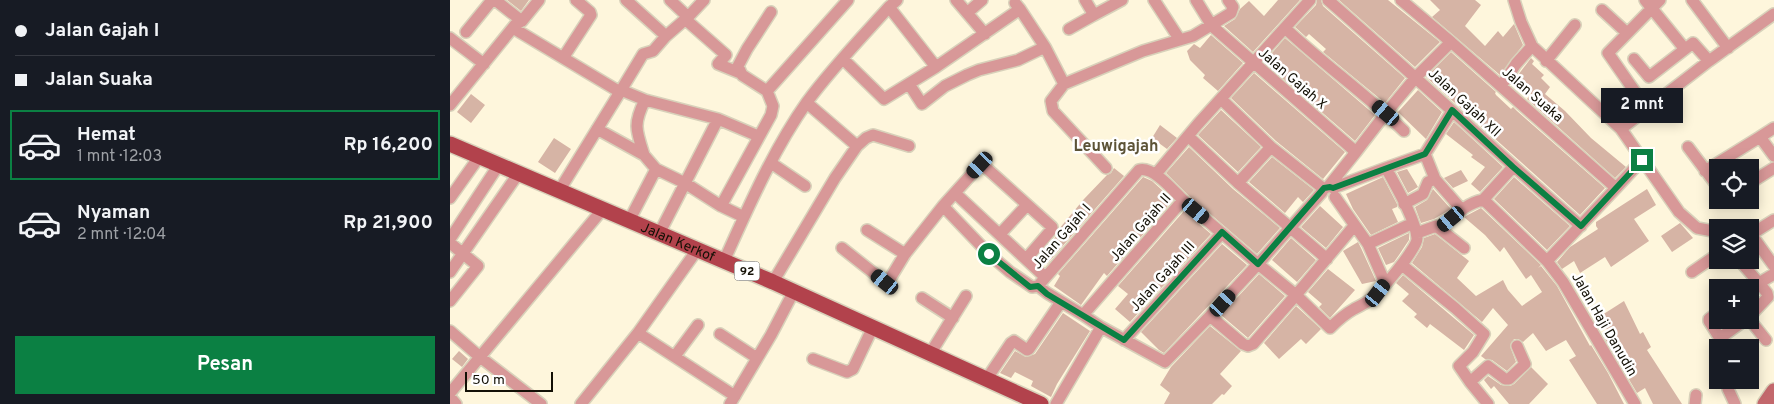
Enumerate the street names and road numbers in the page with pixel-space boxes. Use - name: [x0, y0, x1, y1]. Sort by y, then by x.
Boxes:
- street label: Jalan Gajah X: [1254, 45, 1330, 114]
- street label: Jalan Suaka: [1498, 64, 1566, 126]
- street label: Jalan Gajah XII: [1424, 65, 1504, 141]
- street label: Jalan Gajah II: [1107, 190, 1175, 266]
- street label: Jalan Gajah I: [1029, 201, 1095, 273]
- street label: Jalan Kerkof: [638, 220, 717, 266]
- street label: Jalan Gajah III: [1127, 238, 1199, 316]
- road number: 92: [734, 262, 760, 280]
- street label: Jalan Haji Danudin: [1567, 270, 1640, 380]

